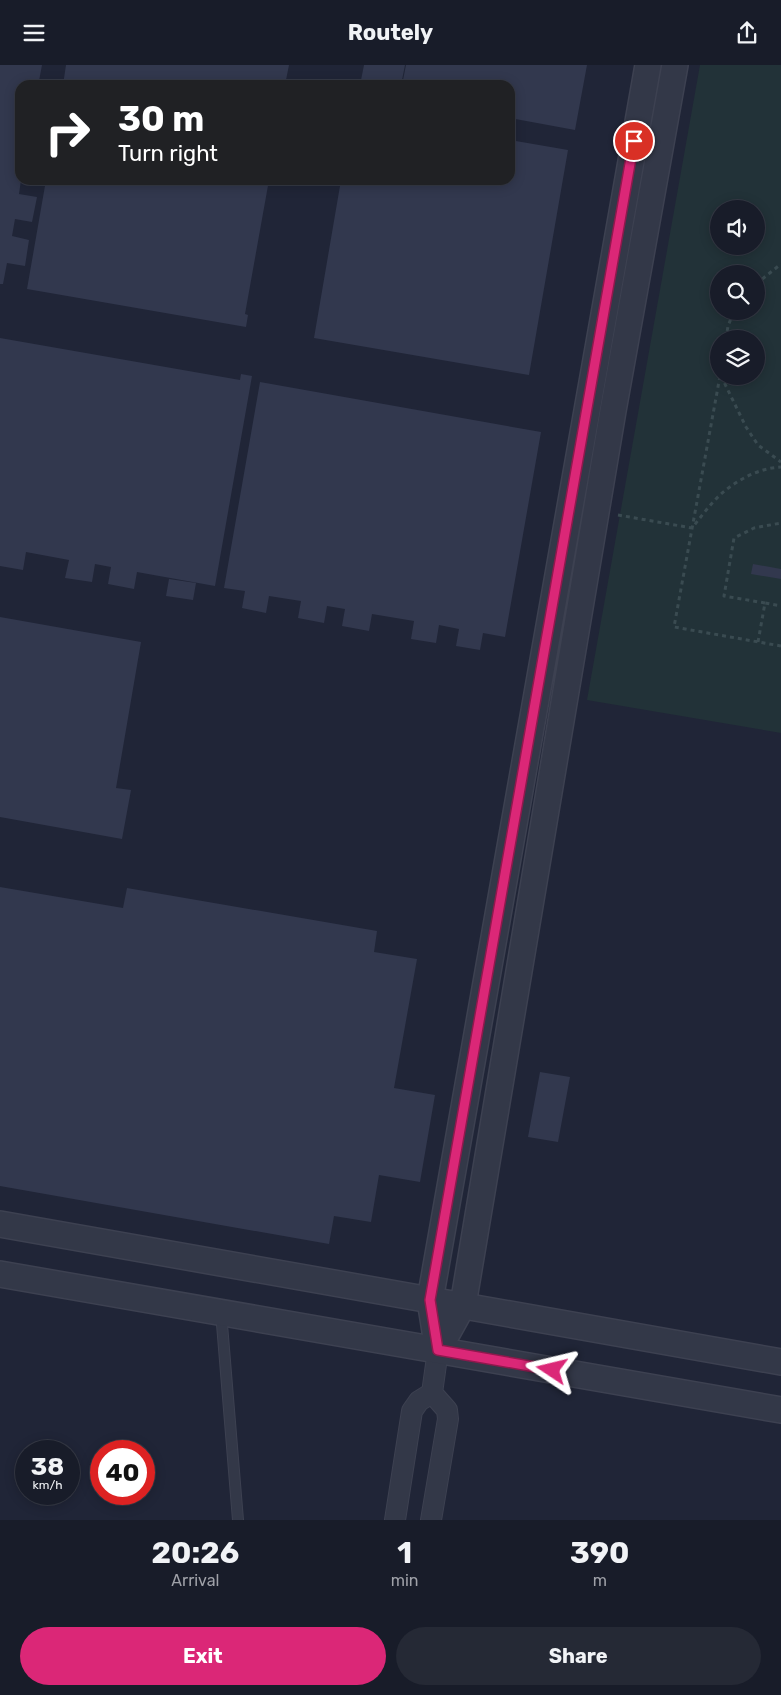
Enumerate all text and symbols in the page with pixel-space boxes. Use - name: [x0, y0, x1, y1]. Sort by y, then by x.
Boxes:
- icon: menu: [20, 19, 48, 47]
- text: Routely: [348, 19, 433, 46]
- icon: share: [733, 19, 761, 47]
- text: 30 m: [118, 98, 204, 140]
- icon: right: [35, 100, 100, 165]
- pin: [613, 120, 655, 162]
- icon: arrive: [620, 127, 648, 155]
- text: Turn right: [118, 140, 218, 167]
- map controls: [710, 200, 765, 385]
- button: sound: [710, 200, 765, 255]
- button: search: [710, 265, 765, 320]
- button: layers: [710, 330, 765, 385]
- position arrow: [525, 1343, 577, 1395]
- speed limit sign: 40: [90, 1440, 155, 1505]
- text: 38: [31, 1452, 64, 1481]
- text: km/h: [33, 1478, 62, 1492]
- text: 20:26: [152, 1535, 239, 1571]
- text: 1: [397, 1535, 412, 1571]
- text: 390: [570, 1535, 629, 1571]
- text: Arrival: [171, 1571, 219, 1590]
- text: min: [391, 1571, 419, 1590]
- text: m: [593, 1571, 607, 1590]
- button: Exit: [20, 1627, 386, 1685]
- button: Share: [396, 1627, 761, 1685]

